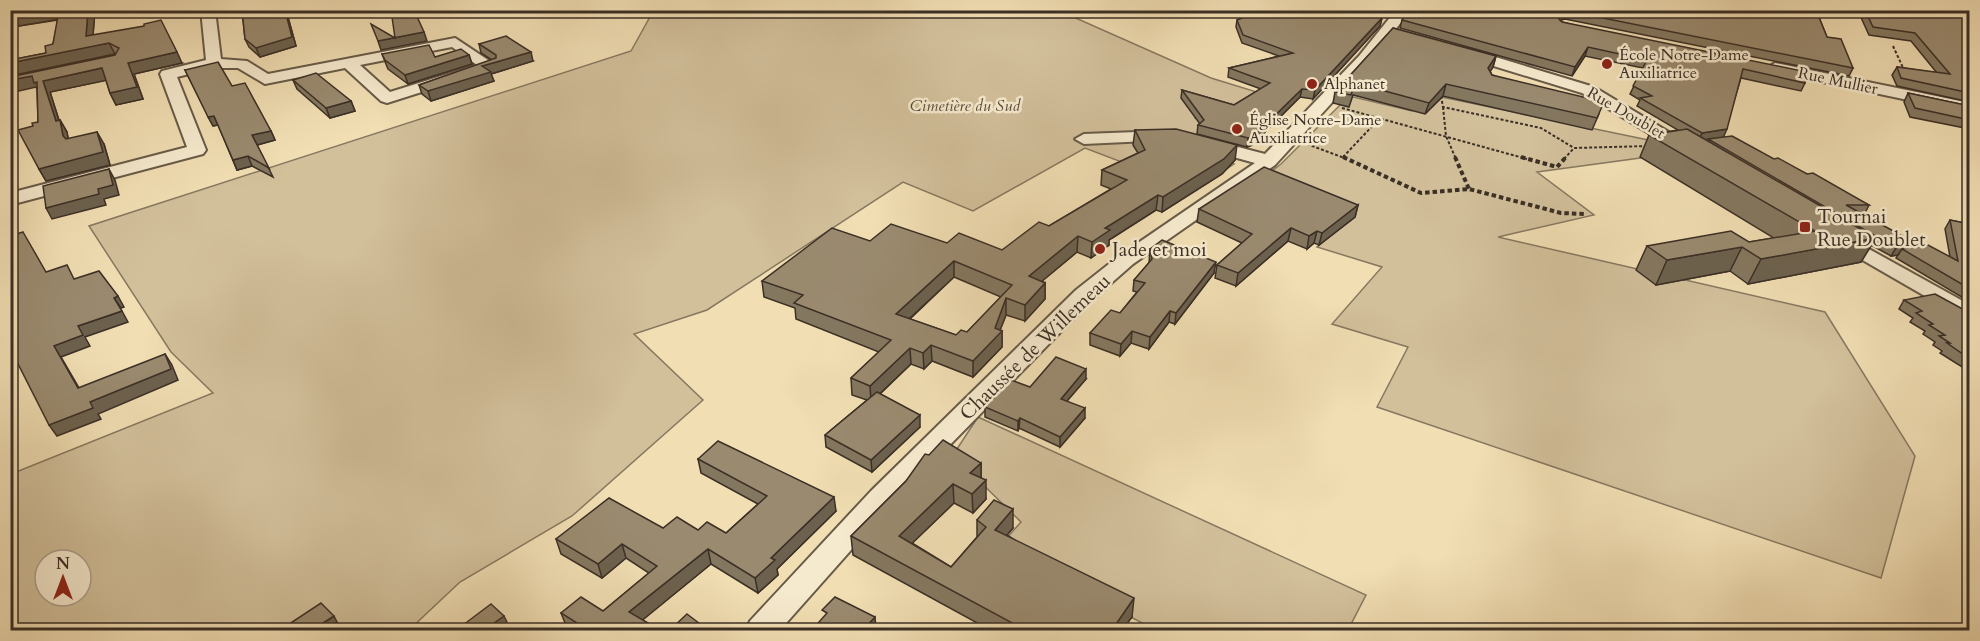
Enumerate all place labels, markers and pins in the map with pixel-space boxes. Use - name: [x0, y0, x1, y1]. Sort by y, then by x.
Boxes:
- place label: École Notre-Dame Auxiliatrice: [1619, 44, 1749, 84]
- marker: École Notre-Dame Auxiliatrice: [1600, 57, 1614, 71]
- place label: Alphanet: [1324, 73, 1385, 95]
- marker: Alphanet: [1305, 77, 1319, 91]
- place label: Église Notre-Dame Auxiliatrice: [1249, 109, 1382, 149]
- marker: Église Notre-Dame Auxiliatrice: [1230, 122, 1244, 136]
- place label: Tournai Rue Doublet: [1817, 203, 1926, 253]
- marker: Tournai Rue Doublet: [1798, 220, 1812, 234]
- place label: Jade et moi: [1109, 236, 1207, 263]
- marker: Jade et moi: [1093, 242, 1107, 256]

